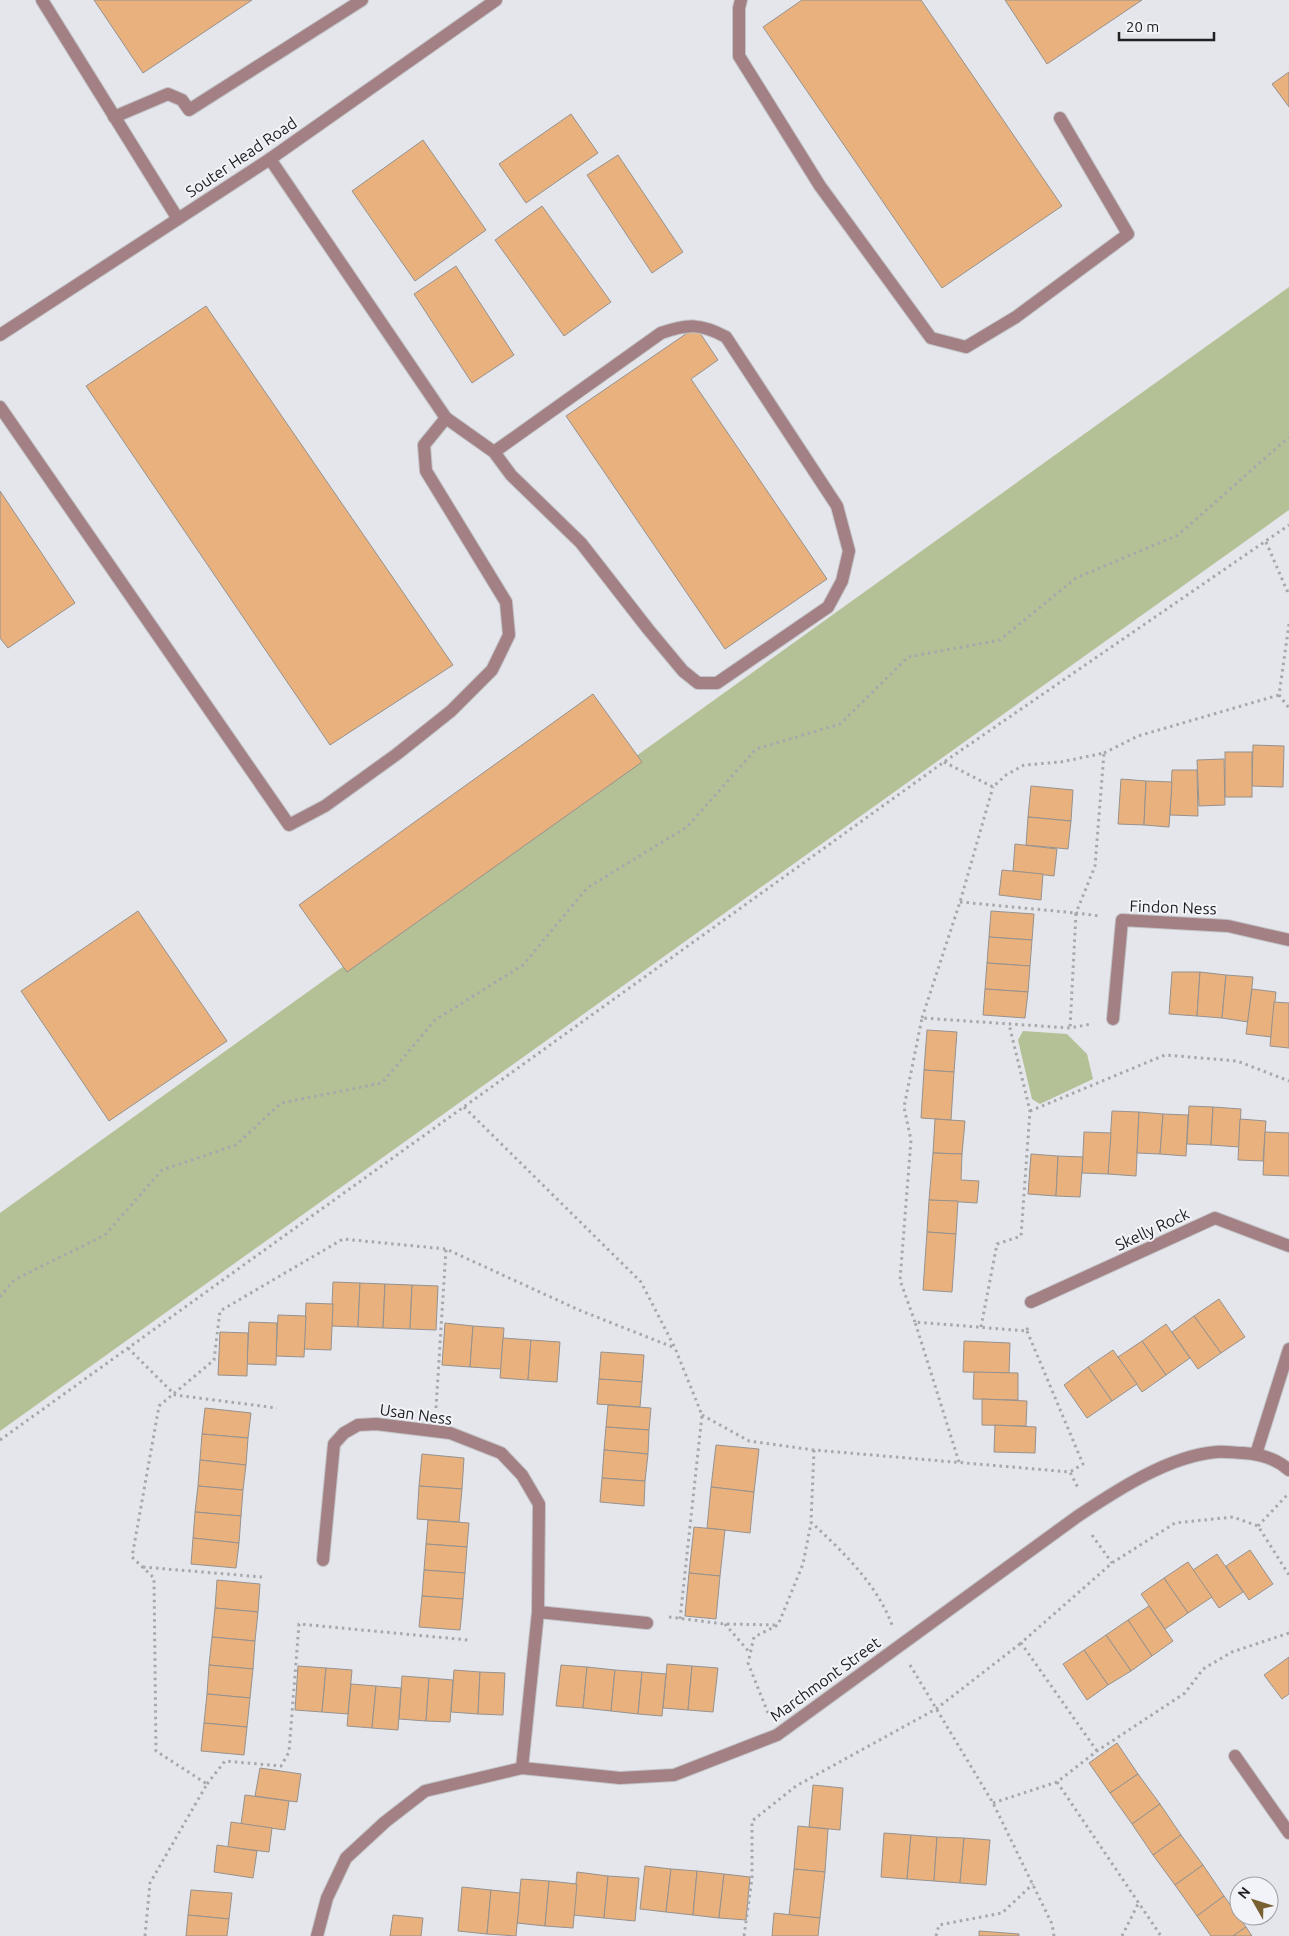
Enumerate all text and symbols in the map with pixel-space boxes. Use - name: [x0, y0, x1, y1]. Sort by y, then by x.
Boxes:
- scale bar: [1119, 10, 1214, 42]
- text: 20 m: [1126, 18, 1159, 35]
- street label: Souter Head Road: [182, 113, 300, 201]
- street label: Findon Ness: [1129, 896, 1217, 918]
- street label: Skelly Rock: [1112, 1204, 1192, 1254]
- street label: Usan Ness: [379, 1400, 453, 1428]
- street label: Marchmont Street: [766, 1633, 884, 1725]
- north arrow: [1229, 1876, 1279, 1926]
- text: N: [1234, 1884, 1253, 1902]

